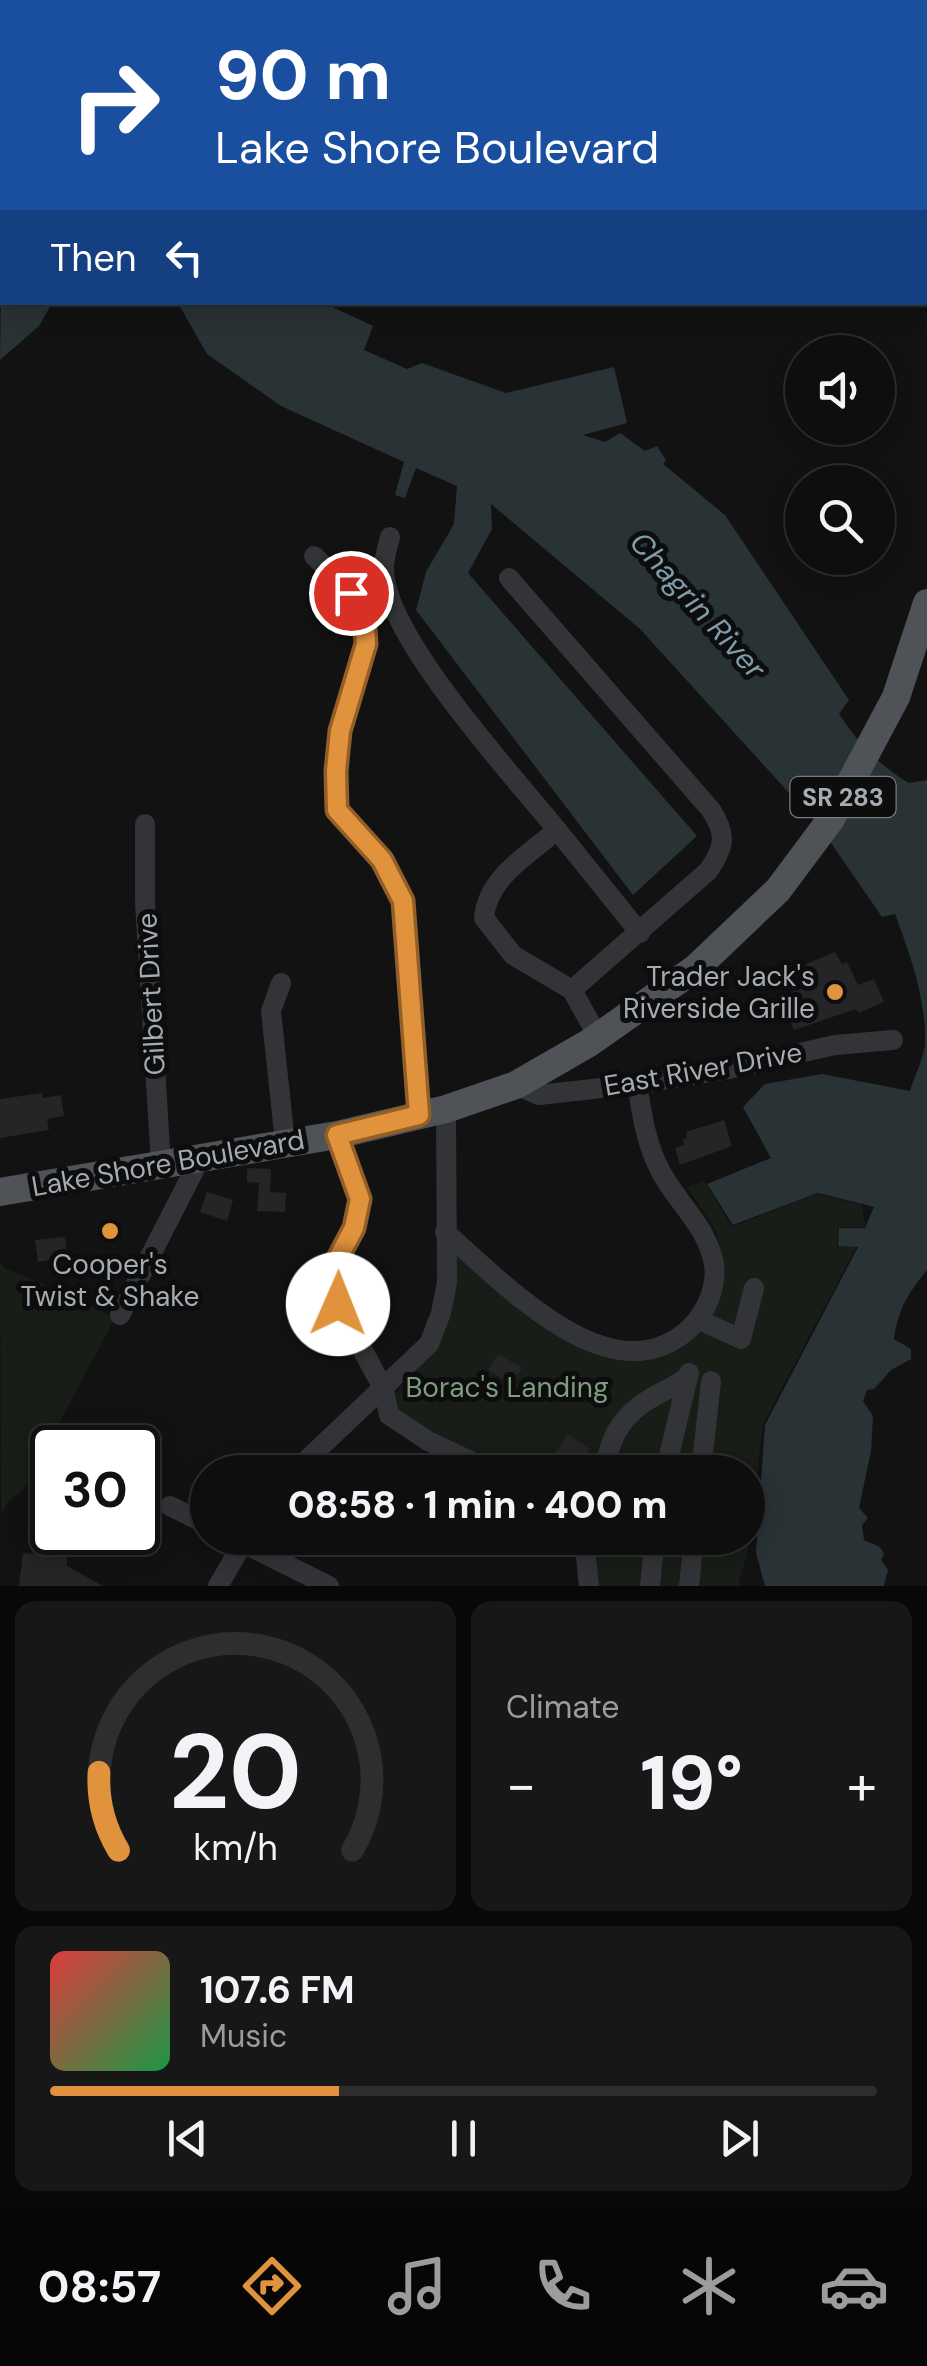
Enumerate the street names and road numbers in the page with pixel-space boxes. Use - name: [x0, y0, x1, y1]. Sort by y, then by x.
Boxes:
- road number: SR 283: [790, 777, 896, 817]
- street label: Gilbert Drive: [128, 912, 174, 1076]
- street label: East River Drive: [601, 1033, 805, 1105]
- street label: Lake Shore Boulevard: [29, 1121, 307, 1205]

